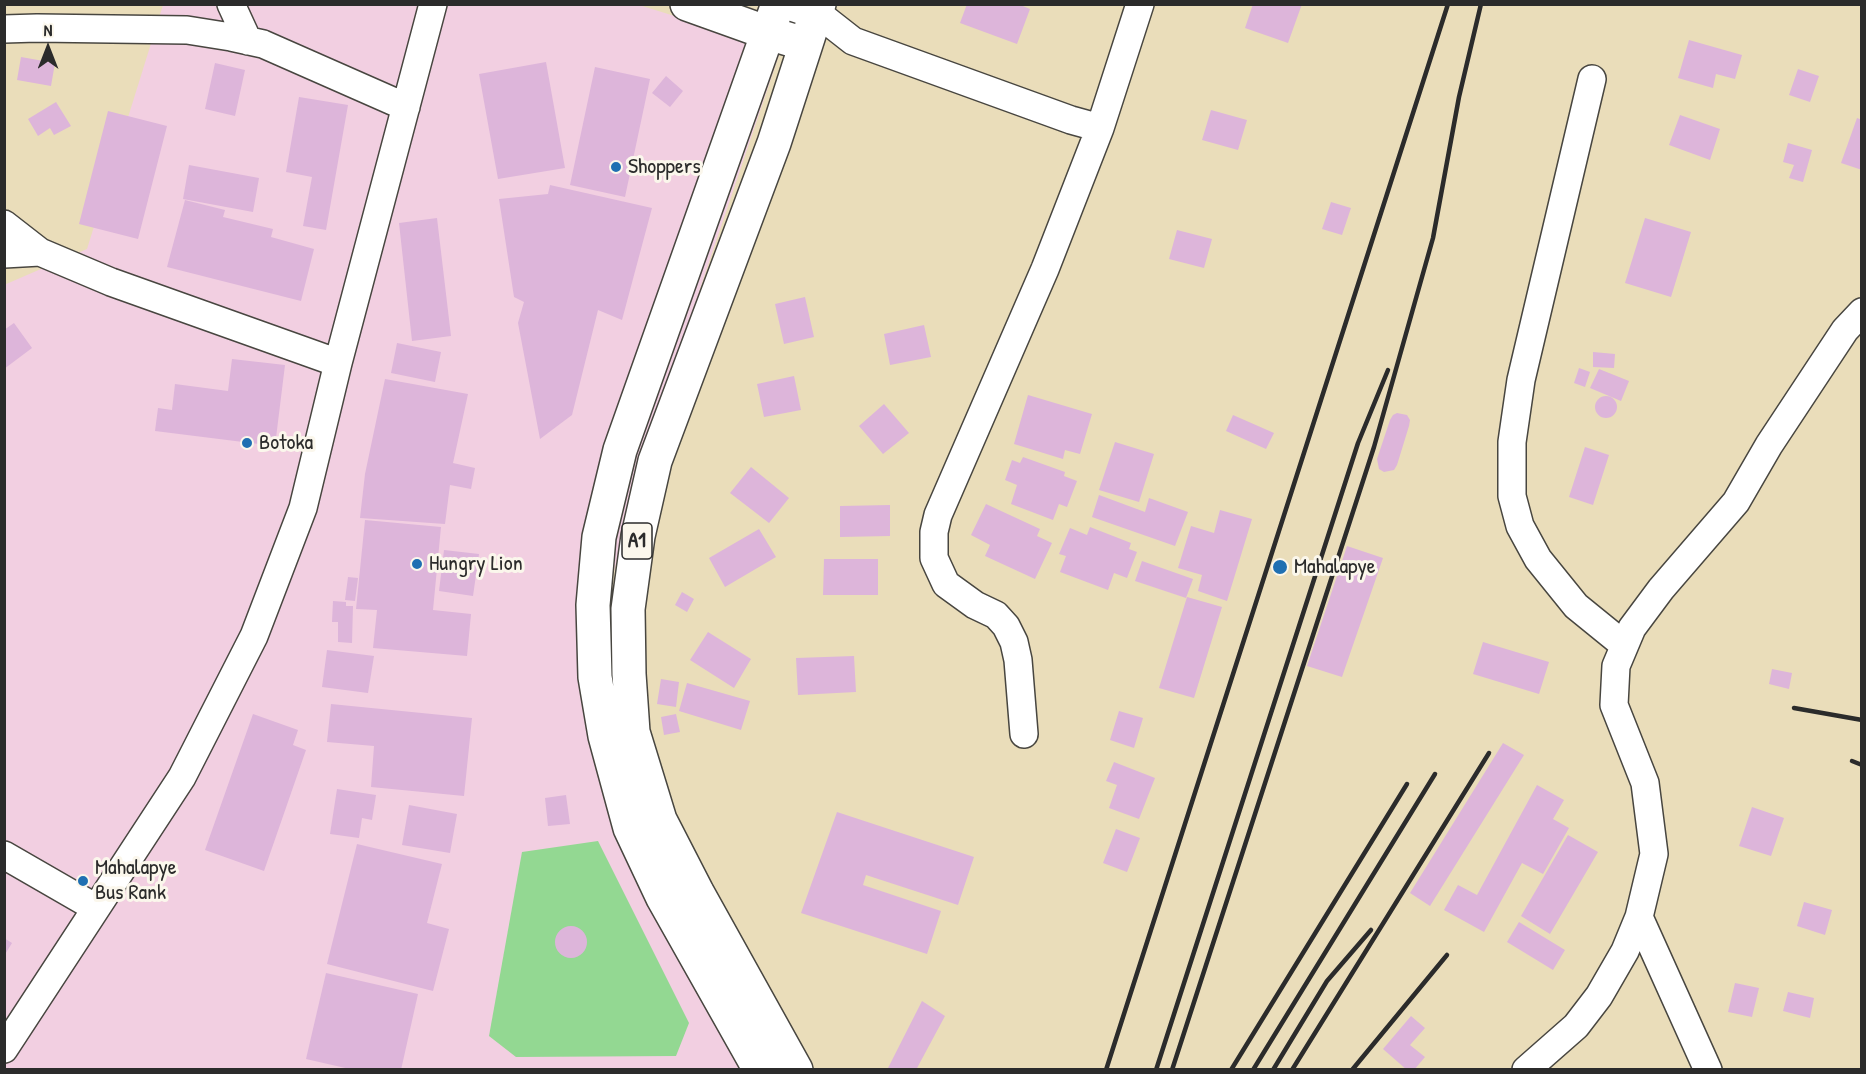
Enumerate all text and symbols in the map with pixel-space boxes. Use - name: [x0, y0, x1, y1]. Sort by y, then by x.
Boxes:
- north arrow: [18, 18, 78, 78]
- text: N: [44, 19, 52, 41]
- place label: Shoppers: [628, 154, 701, 180]
- marker: Shoppers: [609, 160, 623, 174]
- place label: Botoka: [259, 430, 313, 456]
- marker: Botoka: [240, 436, 254, 450]
- road number: A1: [622, 523, 652, 559]
- place label: Hungry Lion: [429, 551, 523, 577]
- place label: Mahalapye: [1294, 554, 1376, 580]
- marker: Hungry Lion: [410, 557, 424, 571]
- marker: Mahalapye: [1271, 558, 1289, 576]
- place label: Mahalapye Bus Rank: [95, 855, 177, 906]
- marker: Mahalapye Bus Rank: [76, 874, 90, 888]

